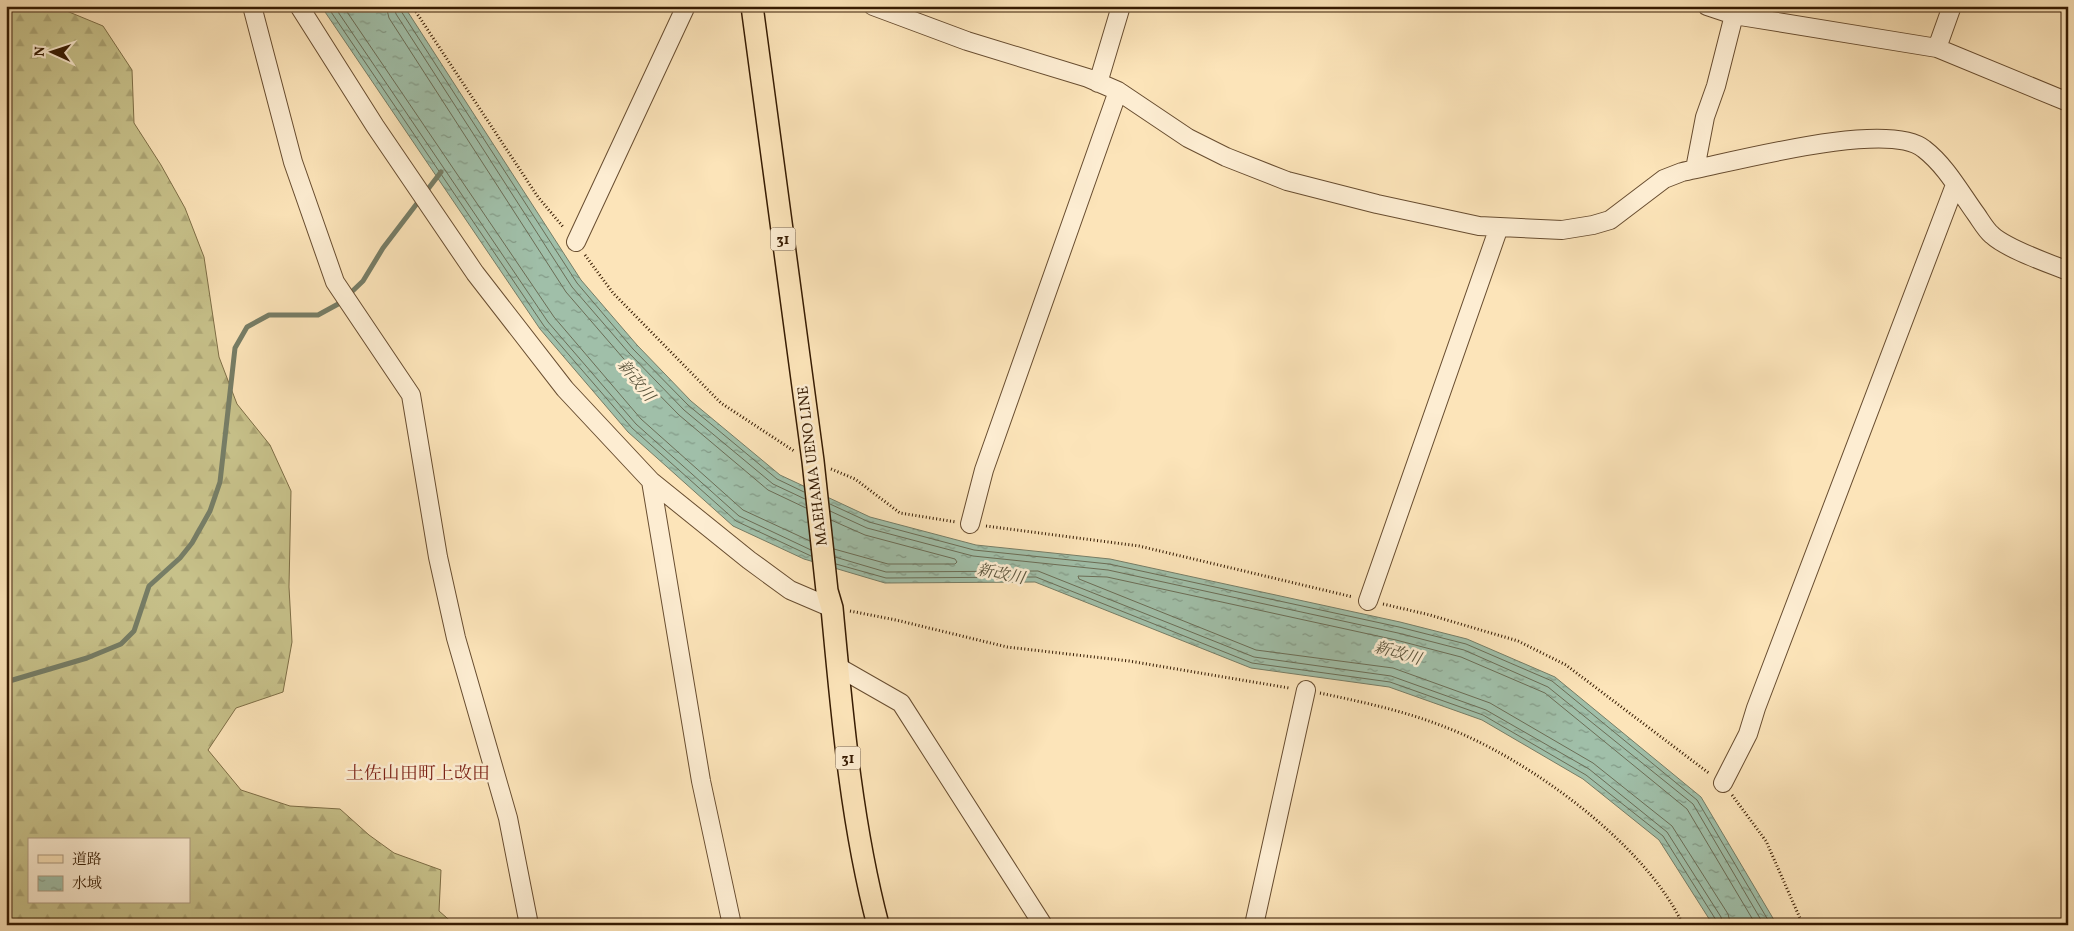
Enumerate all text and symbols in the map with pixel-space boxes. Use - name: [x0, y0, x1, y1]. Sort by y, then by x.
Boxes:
- north arrow: [28, 28, 78, 78]
- text: N: [31, 46, 50, 57]
- road number: 31: [770, 228, 796, 250]
- water label: 新改川: [612, 356, 660, 408]
- street label: MAEHAMA UENO LINE: [793, 385, 834, 547]
- water label: 新改川: [975, 560, 1028, 591]
- water label: 新改川: [1371, 637, 1425, 672]
- road number: 31: [836, 746, 860, 770]
- district label: 土佐山田町上改田: [346, 762, 490, 787]
- legend: [28, 838, 190, 904]
- text: 道路: [72, 850, 102, 871]
- text: 水域: [72, 874, 102, 895]

